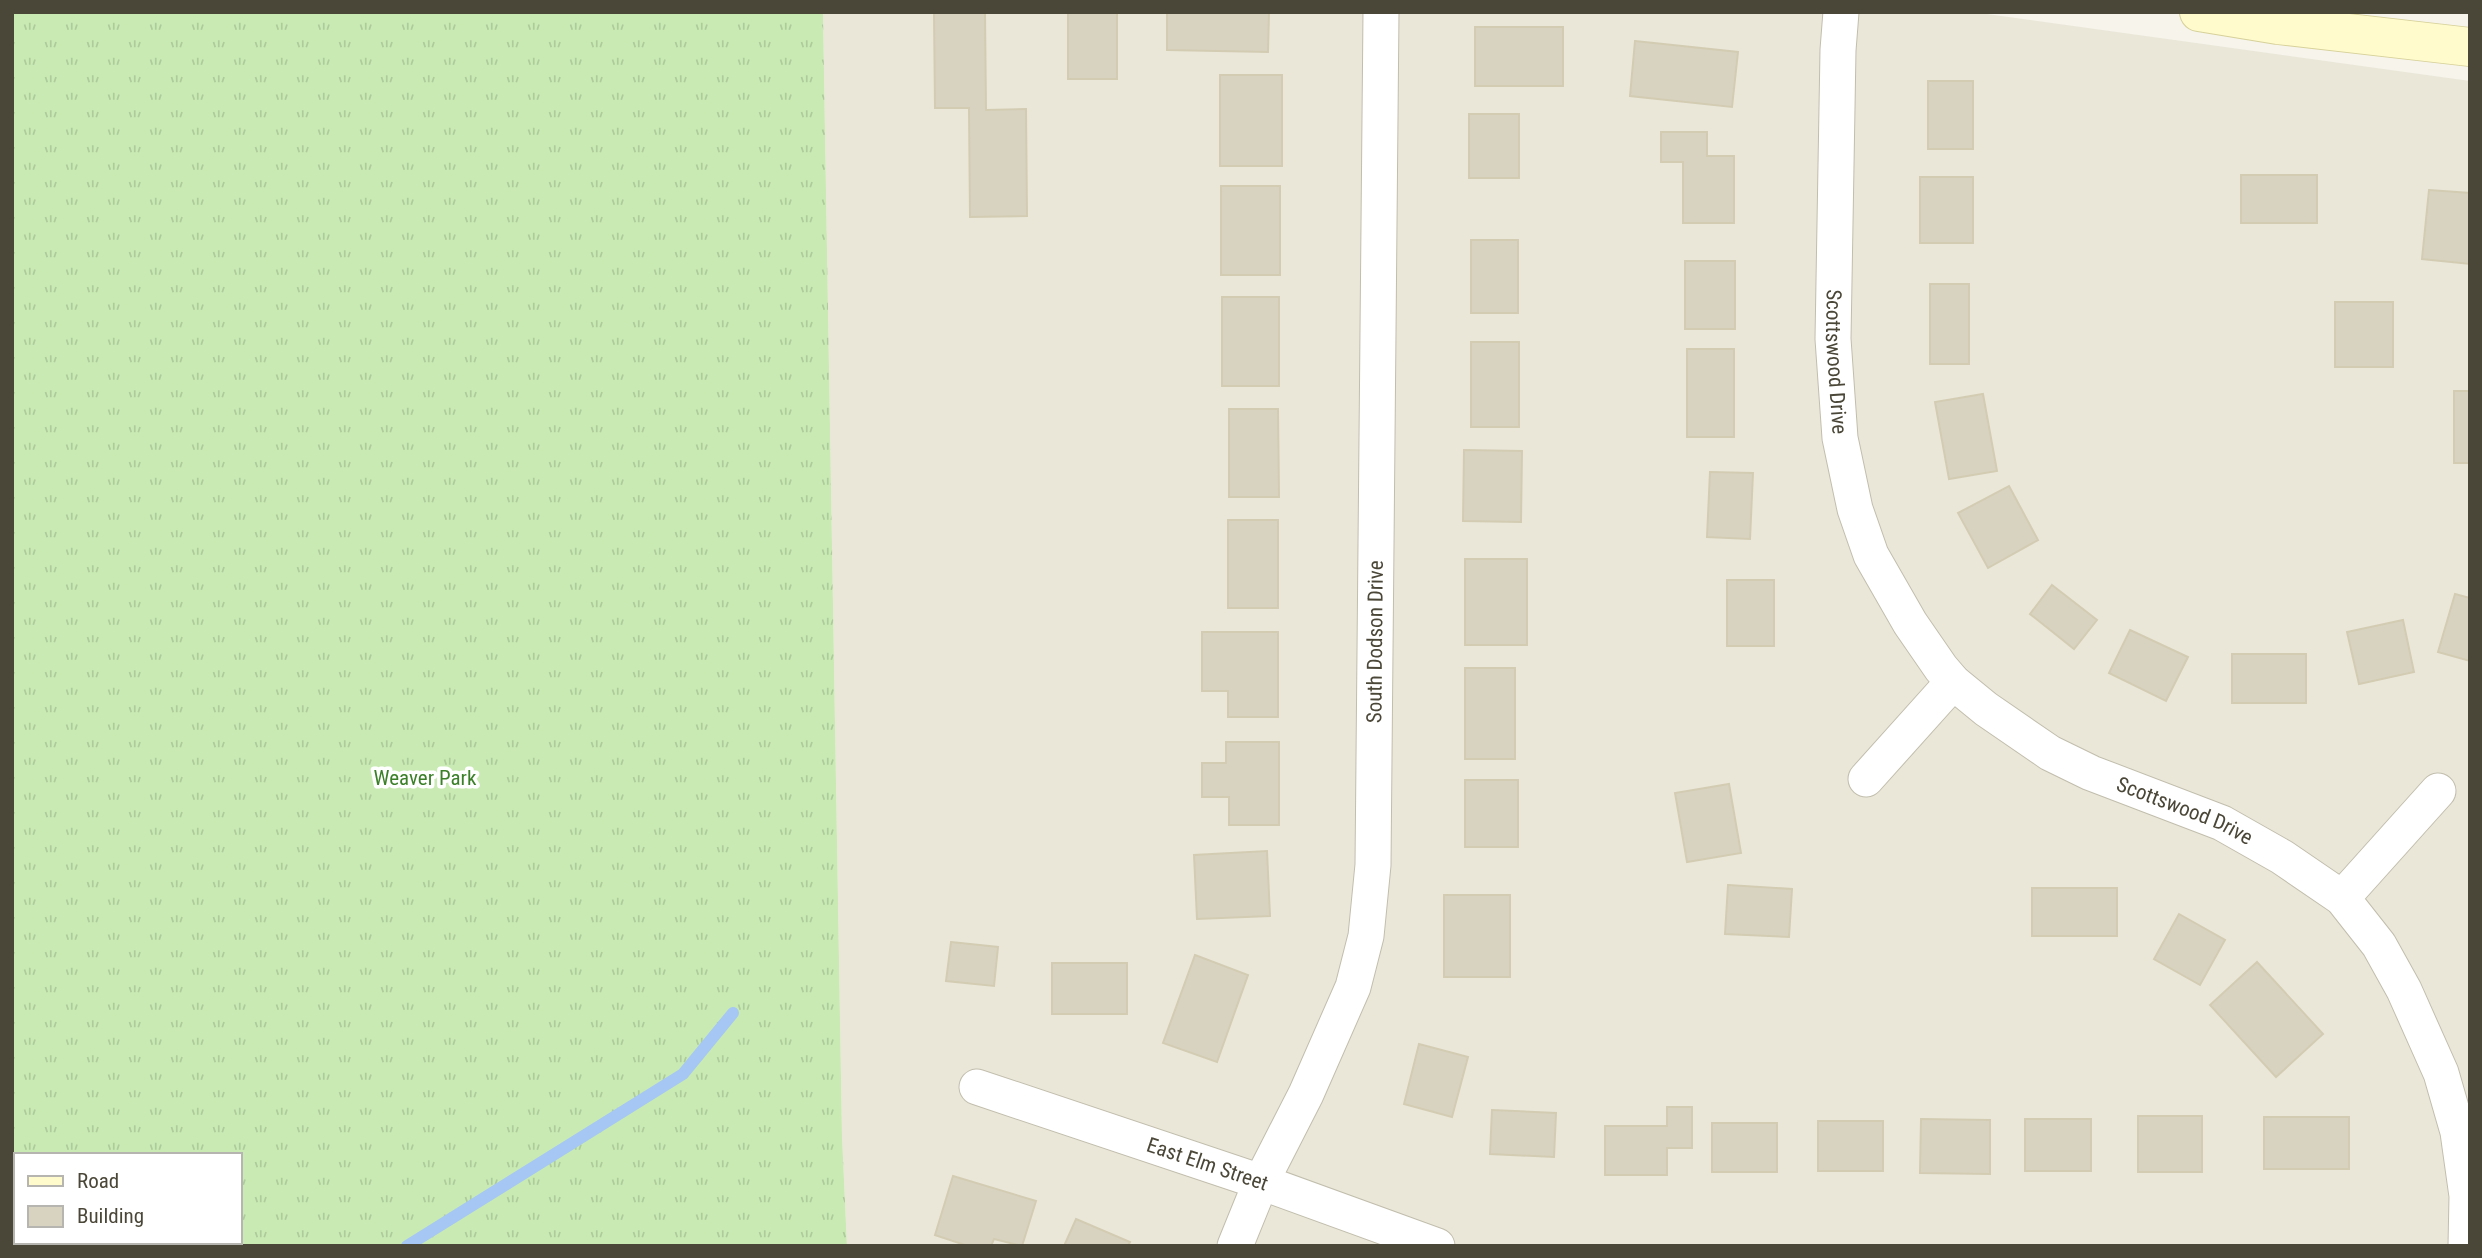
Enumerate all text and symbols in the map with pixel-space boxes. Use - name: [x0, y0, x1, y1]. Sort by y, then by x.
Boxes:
- street label: Scottswood Drive: [1821, 289, 1852, 435]
- street label: South Dodson Drive: [1362, 560, 1388, 723]
- park label: Weaver Park: [374, 766, 477, 790]
- street label: Scottswood Drive: [2113, 772, 2257, 850]
- street label: East Elm Street: [1144, 1133, 1271, 1196]
- legend: [14, 1153, 242, 1244]
- text: Road: [77, 1169, 119, 1193]
- text: Building: [77, 1204, 144, 1228]

